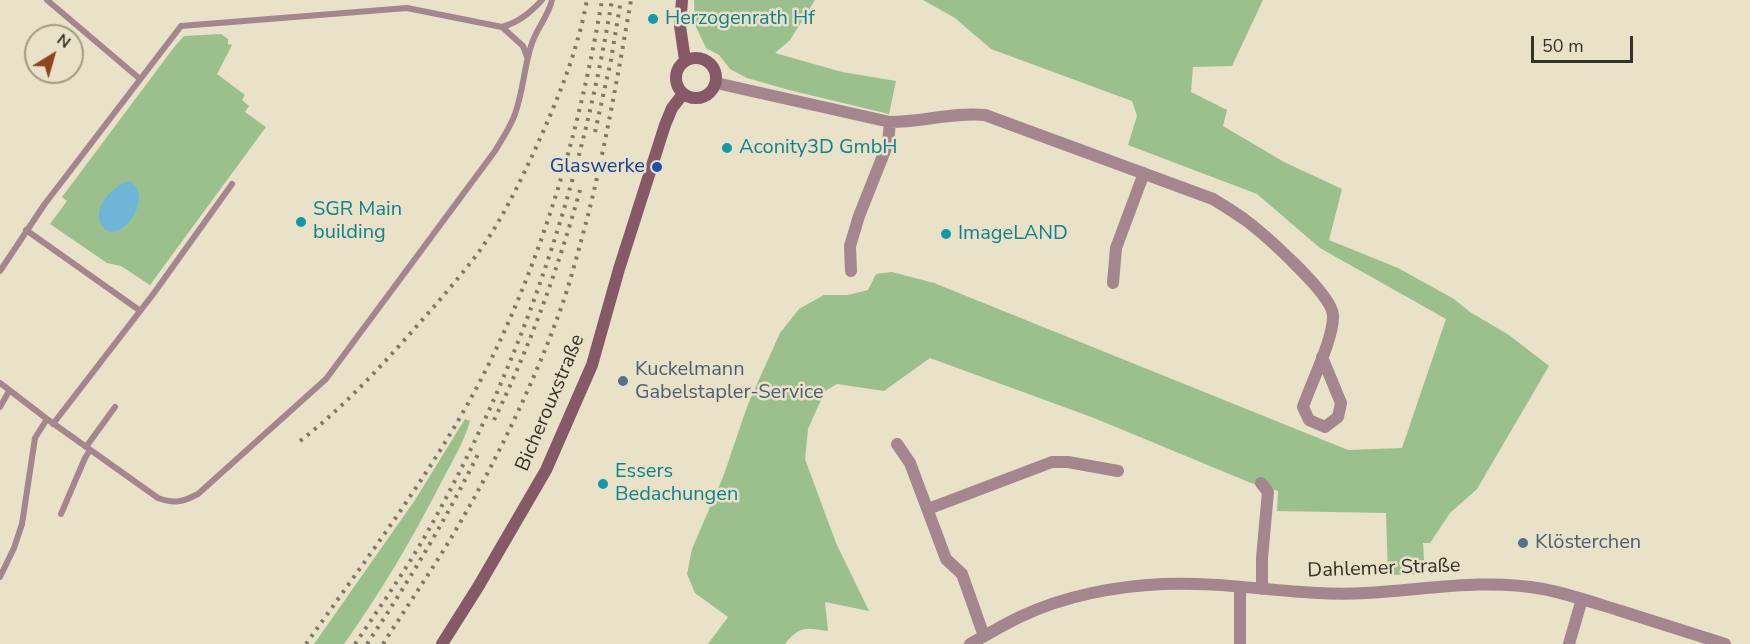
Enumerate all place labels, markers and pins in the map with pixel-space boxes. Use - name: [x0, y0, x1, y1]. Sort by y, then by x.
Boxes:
- place label: Herzogenrath Hf: [665, 7, 815, 31]
- marker: Herzogenrath Hf: [646, 12, 660, 26]
- place label: Aconity3D GmbH: [739, 136, 898, 160]
- marker: Aconity3D GmbH: [720, 141, 734, 155]
- place label: Glaswerke: [550, 155, 645, 179]
- marker: Glaswerke: [650, 160, 664, 174]
- place label: SGR Main building: [313, 198, 402, 245]
- marker: SGR Main building: [294, 215, 308, 229]
- place label: ImageLAND: [958, 222, 1068, 246]
- marker: ImageLAND: [939, 227, 953, 241]
- place label: Kuckelmann Gabelstapler-Service: [635, 358, 824, 405]
- marker: Kuckelmann Gabelstapler-Service: [616, 374, 630, 388]
- place label: Essers Bedachungen: [615, 460, 738, 507]
- marker: Essers Bedachungen: [596, 477, 610, 491]
- place label: Klösterchen: [1535, 531, 1641, 555]
- marker: Klösterchen: [1516, 536, 1530, 550]

